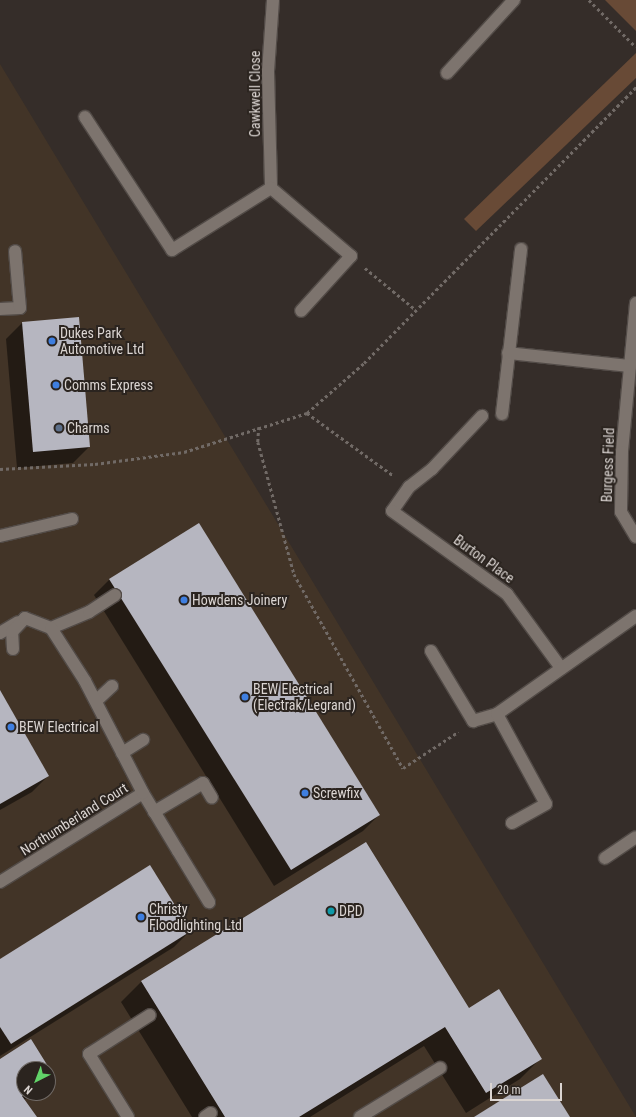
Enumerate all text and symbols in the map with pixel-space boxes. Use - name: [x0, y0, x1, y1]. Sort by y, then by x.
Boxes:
- street label: Cawkwell Close: [247, 51, 263, 137]
- place label: Dukes Park Automotive Ltd: [60, 325, 144, 358]
- marker: Dukes Park Automotive Ltd: [47, 336, 57, 346]
- place label: Comms Express: [64, 377, 153, 393]
- marker: Comms Express: [51, 380, 61, 390]
- place label: Charms: [67, 420, 110, 436]
- marker: Charms: [54, 423, 64, 433]
- street label: Burgess Field: [598, 427, 618, 503]
- street label: Burton Place: [450, 531, 518, 587]
- place label: Howdens Joinery: [192, 592, 287, 608]
- marker: Howdens Joinery: [179, 595, 189, 605]
- place label: BEW Electrical (Electrak/Legrand): [253, 681, 356, 714]
- marker: BEW Electrical (Electrak/Legrand): [240, 692, 250, 702]
- place label: BEW Electrical: [19, 719, 99, 735]
- marker: BEW Electrical: [6, 722, 16, 732]
- street label: Northumberland Court: [17, 779, 131, 859]
- place label: Screwfix: [313, 785, 360, 801]
- marker: Screwfix: [300, 788, 310, 798]
- place label: Christy Floodlighting Ltd: [149, 901, 242, 934]
- place label: DPD: [339, 903, 363, 919]
- marker: DPD: [326, 906, 336, 916]
- marker: Christy Floodlighting Ltd: [136, 912, 146, 922]
- north arrow: [16, 1061, 56, 1101]
- scale bar: [492, 1075, 564, 1101]
- text: N: [21, 1082, 35, 1097]
- text: 20 m: [497, 1083, 521, 1097]

